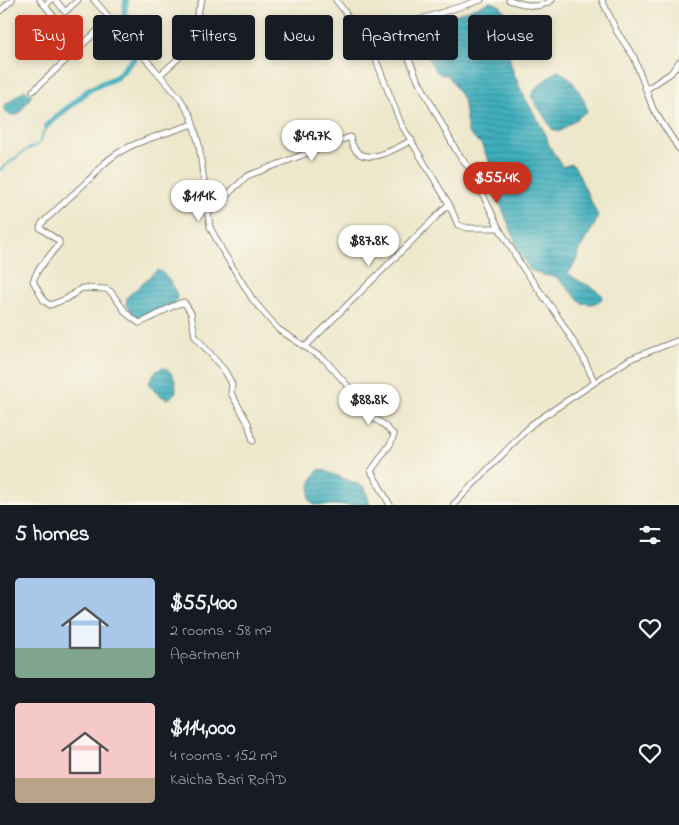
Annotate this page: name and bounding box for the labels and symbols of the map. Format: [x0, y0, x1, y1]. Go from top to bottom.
pin: $49.7K [271, 120, 353, 162]
pin: $55.4K [456, 162, 538, 204]
pin: $114K [164, 180, 234, 222]
pin: $87.8K [328, 224, 410, 267]
pin: $88.8K [328, 384, 410, 426]

